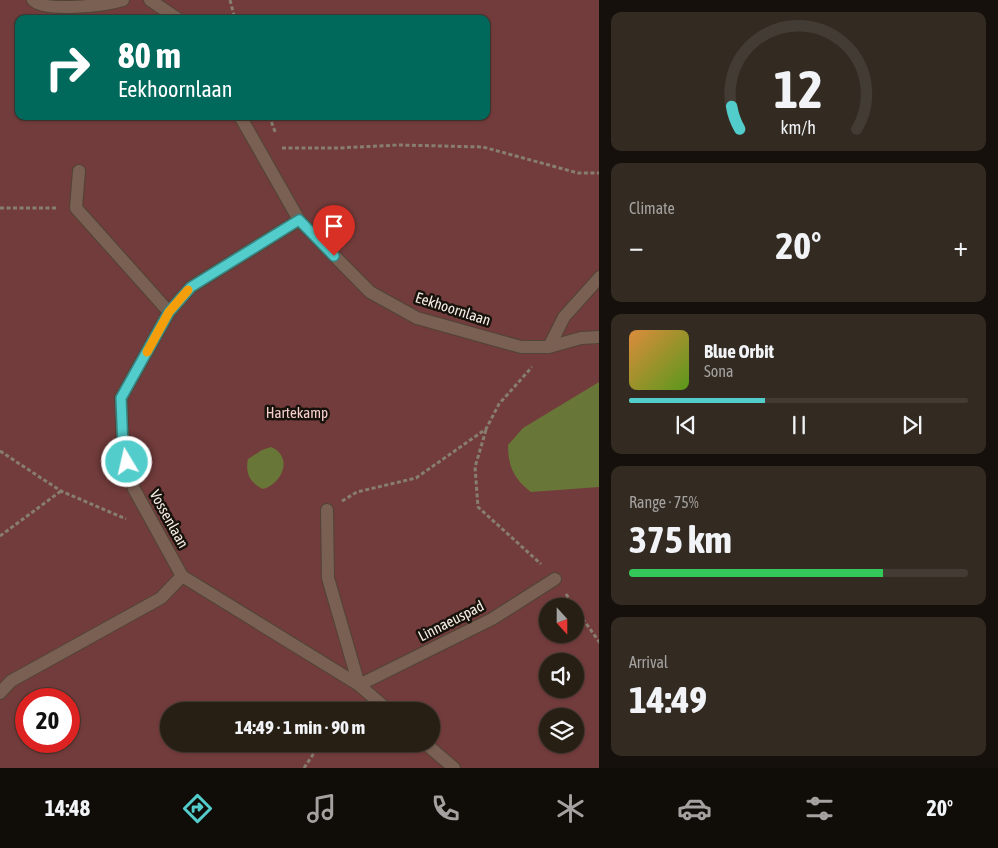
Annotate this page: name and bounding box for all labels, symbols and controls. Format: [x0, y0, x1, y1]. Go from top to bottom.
icon: right [35, 35, 100, 100]
text: 80 m [118, 35, 181, 75]
text: 12 [774, 59, 823, 119]
text: Eekhoornlaan [118, 76, 233, 102]
text: km/h [781, 117, 816, 138]
text: Climate [629, 199, 675, 217]
pin [313, 205, 355, 256]
icon: arrive [320, 212, 348, 240]
text: 20° [775, 224, 822, 267]
text: − [629, 230, 644, 262]
text: + [953, 230, 968, 262]
street label: Eekhoornlaan [413, 288, 493, 329]
text: Blue Orbit [704, 340, 774, 362]
text: Sona [704, 362, 733, 380]
park label: Hartekamp [266, 404, 328, 421]
icon: previous [672, 411, 700, 439]
icon: pause [785, 411, 813, 439]
icon: next [898, 411, 926, 439]
position arrow [100, 435, 152, 487]
street label: Vossenlaan [147, 487, 192, 551]
text: Range · 75% [629, 493, 699, 511]
text: 375 km [629, 518, 732, 561]
street label: Linnaeuspad [415, 597, 486, 644]
north arrow [539, 598, 584, 642]
map controls [539, 598, 584, 753]
button: sound [539, 653, 584, 698]
text: Arrival [629, 653, 668, 671]
text: 14:49 [629, 678, 707, 721]
speed limit sign: 20 [15, 688, 80, 753]
button: layers [539, 708, 584, 753]
text: 14:49 · 1 min · 90 m [235, 716, 365, 738]
icon: directions [180, 791, 215, 826]
icon: music [304, 791, 339, 826]
icon: phone [428, 791, 463, 826]
icon: climate [553, 791, 588, 826]
icon: car [677, 791, 712, 826]
icon: filters [802, 791, 837, 826]
text: 14:48 [45, 795, 90, 821]
text: 20° [926, 795, 953, 821]

